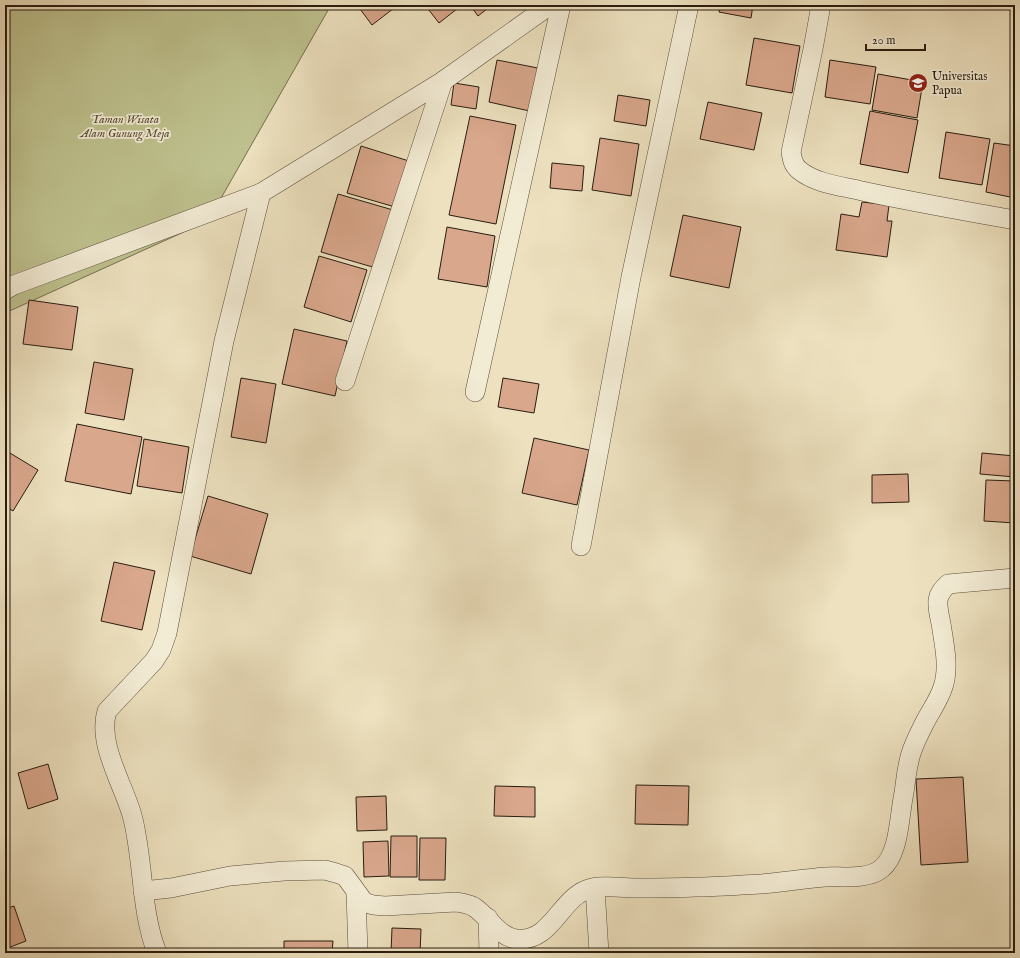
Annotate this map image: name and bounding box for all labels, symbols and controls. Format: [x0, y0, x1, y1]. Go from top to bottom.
scale bar [866, 26, 925, 52]
text: 20 m [872, 33, 895, 48]
place label: Universitas Papua [932, 69, 987, 99]
school or university icon: Universitas Papua [907, 72, 929, 94]
park label: Taman Wisata Alam Gunung Meja [78, 112, 170, 142]

